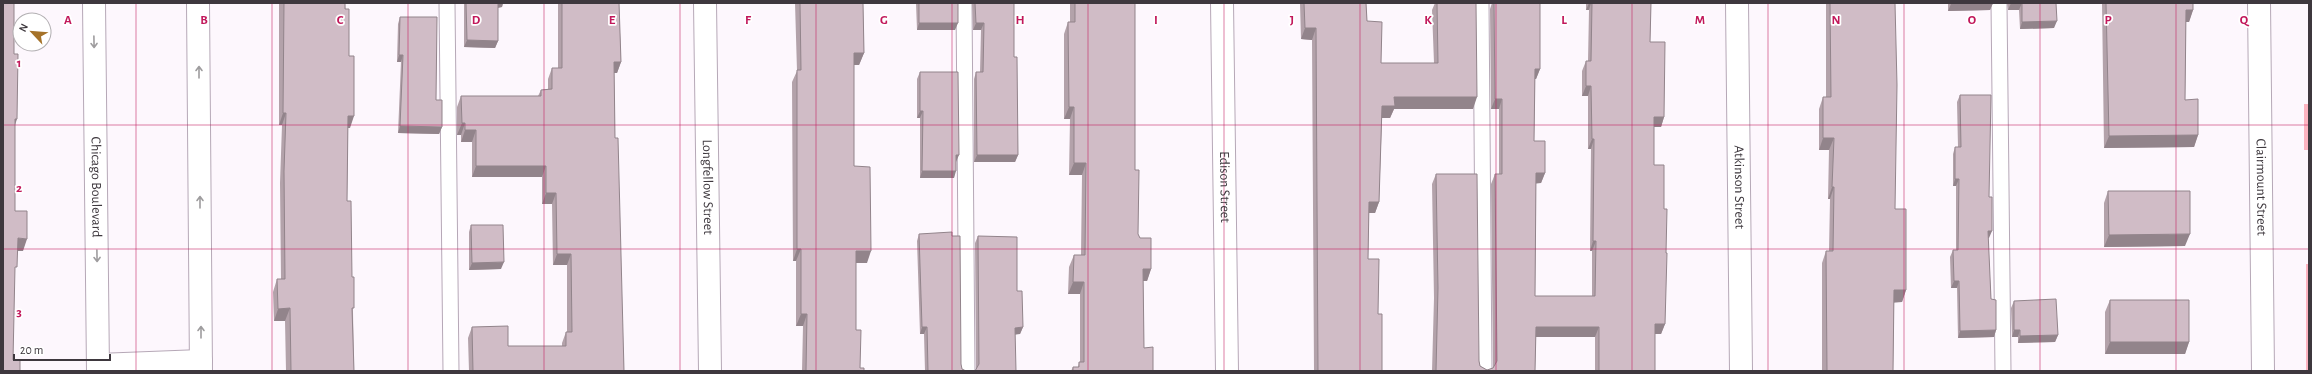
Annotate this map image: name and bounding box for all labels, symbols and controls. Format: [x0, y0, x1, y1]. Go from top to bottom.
north arrow [12, 12, 52, 52]
text: A [64, 14, 72, 27]
text: B [200, 14, 208, 27]
text: C [337, 14, 344, 27]
text: D [472, 14, 481, 27]
text: E [609, 14, 616, 27]
text: F [745, 14, 752, 27]
text: G [880, 14, 888, 27]
text: H [1015, 14, 1025, 27]
text: I [1154, 14, 1158, 27]
text: J [1290, 14, 1294, 27]
text: K [1424, 14, 1432, 27]
text: L [1561, 14, 1567, 27]
text: M [1695, 14, 1705, 27]
text: N [1831, 14, 1841, 27]
text: O [1968, 14, 1977, 27]
text: P [2104, 14, 2112, 27]
text: Q [2240, 14, 2250, 27]
text: N [17, 22, 30, 34]
one-way arrow [90, 35, 98, 48]
text: 1 [17, 57, 21, 70]
one-way arrow [195, 66, 203, 79]
street label: Chicago Boulevard [88, 136, 104, 237]
street label: Clairmount Street [2253, 138, 2269, 236]
street label: Longfellow Street [700, 139, 715, 235]
street label: Atkinson Street [1732, 145, 1746, 229]
street label: Edison Street [1217, 151, 1232, 223]
text: 2 [16, 182, 22, 195]
one-way arrow [196, 196, 204, 209]
one-way arrow [93, 249, 101, 262]
text: 3 [16, 306, 22, 319]
one-way arrow [197, 326, 205, 339]
scale bar [14, 336, 110, 362]
text: 20 m [20, 344, 43, 356]

